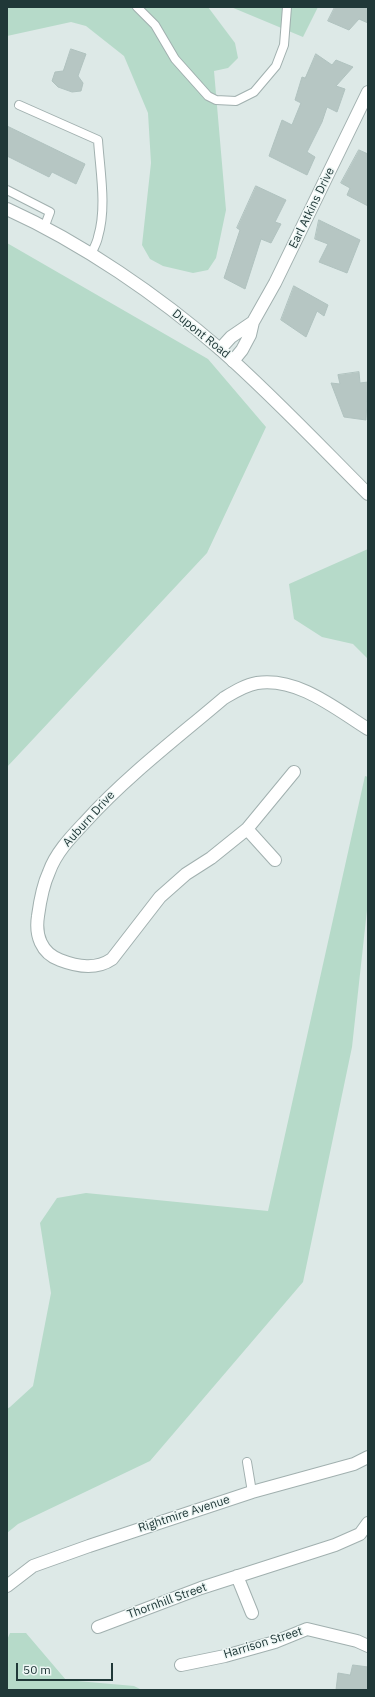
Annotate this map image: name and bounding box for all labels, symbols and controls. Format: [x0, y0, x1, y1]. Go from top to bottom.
street label: Earl Atkins Drive [286, 165, 338, 251]
street label: Dupont Road [169, 306, 233, 362]
street label: Auburn Drive [60, 788, 118, 850]
street label: Rightmire Avenue [136, 1492, 232, 1536]
street label: Thornhill Street [125, 1580, 209, 1622]
street label: Harrison Street [222, 1624, 304, 1662]
scale bar [18, 1655, 115, 1681]
text: 50 m [23, 1662, 51, 1677]

